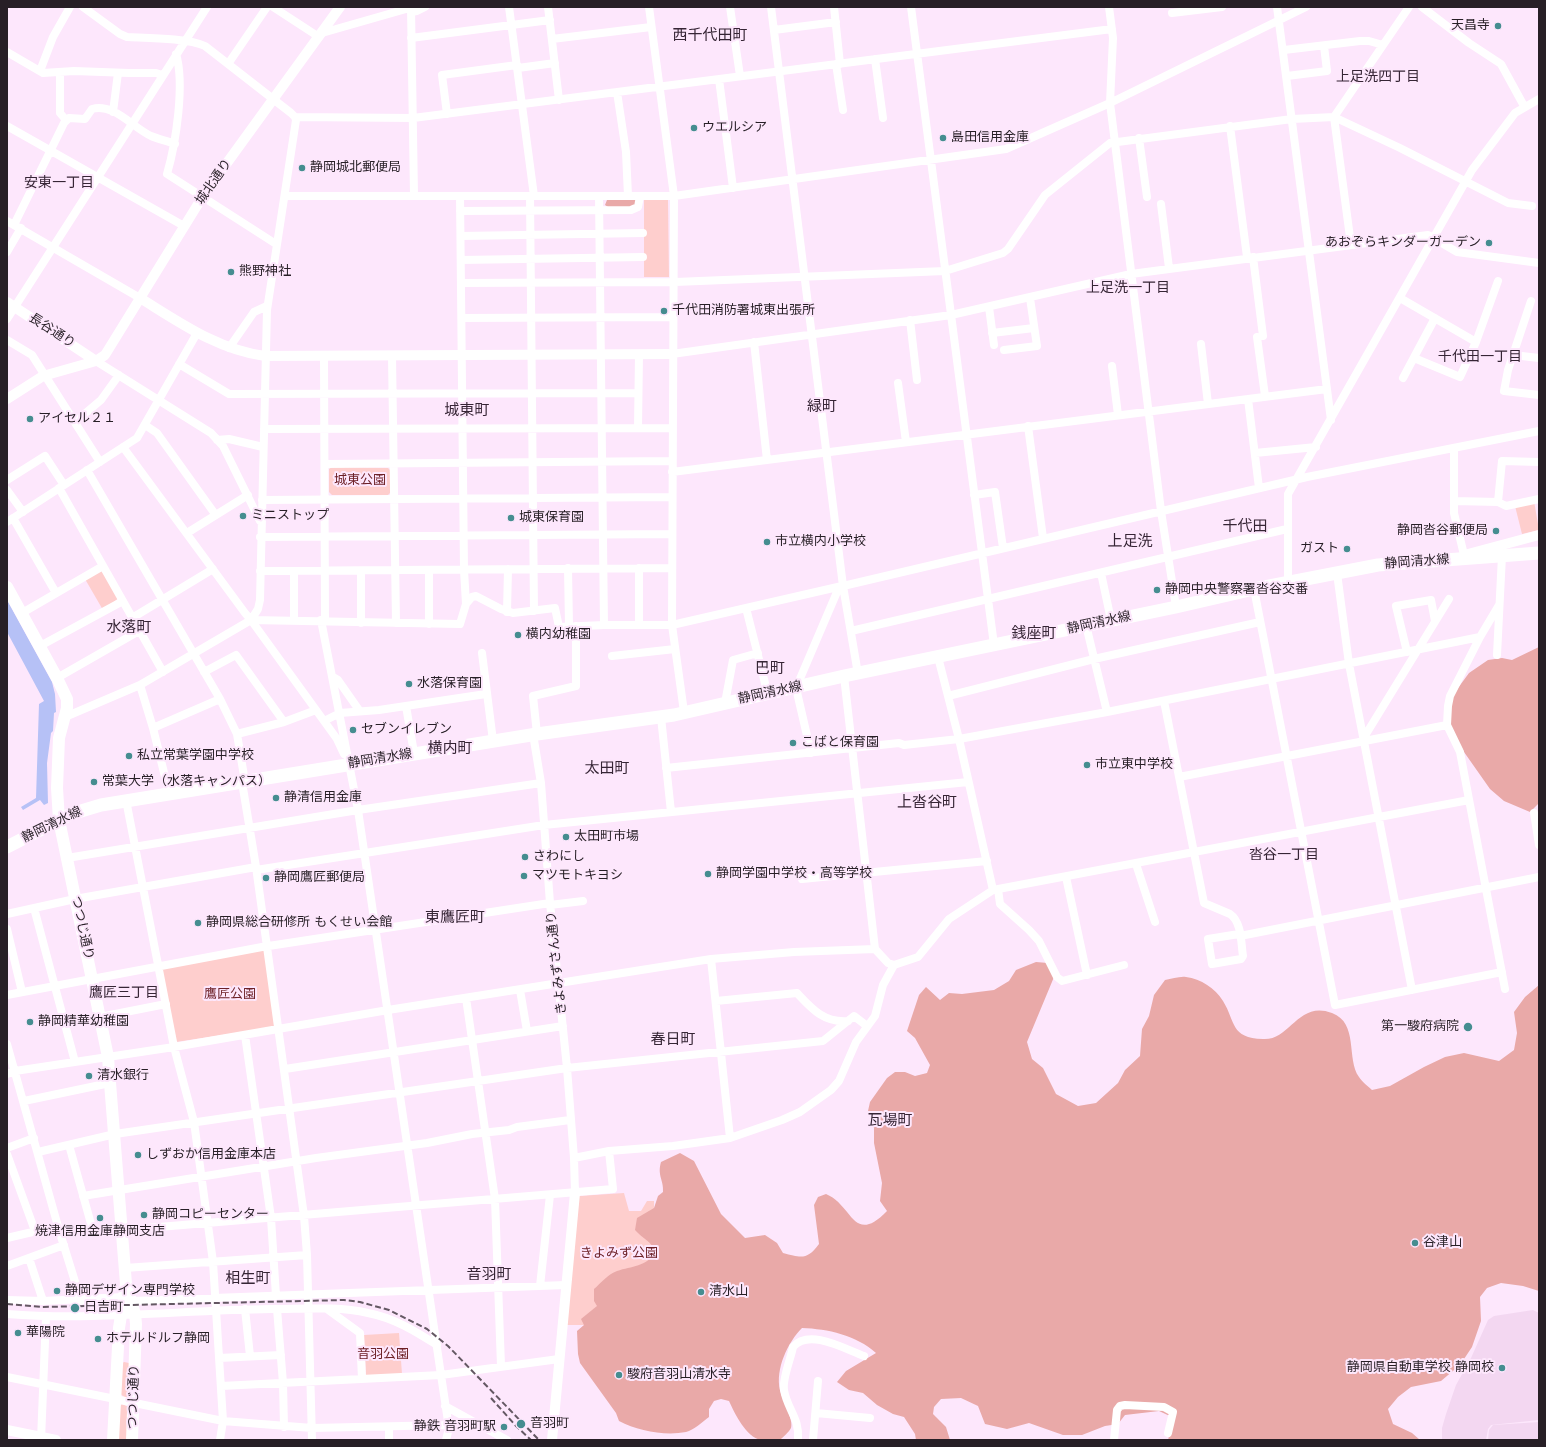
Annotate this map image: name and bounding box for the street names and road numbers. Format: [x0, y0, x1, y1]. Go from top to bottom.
street label: 城北通り [193, 156, 235, 208]
street label: 長谷通り [26, 310, 78, 352]
street label: 静岡清水線 [1384, 552, 1450, 572]
street label: 静岡清水線 [1066, 609, 1132, 637]
street label: 静岡清水線 [737, 679, 803, 707]
street label: 静岡清水線 [347, 746, 413, 772]
street label: 静岡清水線 [19, 804, 85, 846]
street label: つつじ通り [68, 895, 96, 961]
street label: きよみずさん通り [544, 910, 570, 1016]
street label: つつじ通り [125, 1364, 143, 1430]

